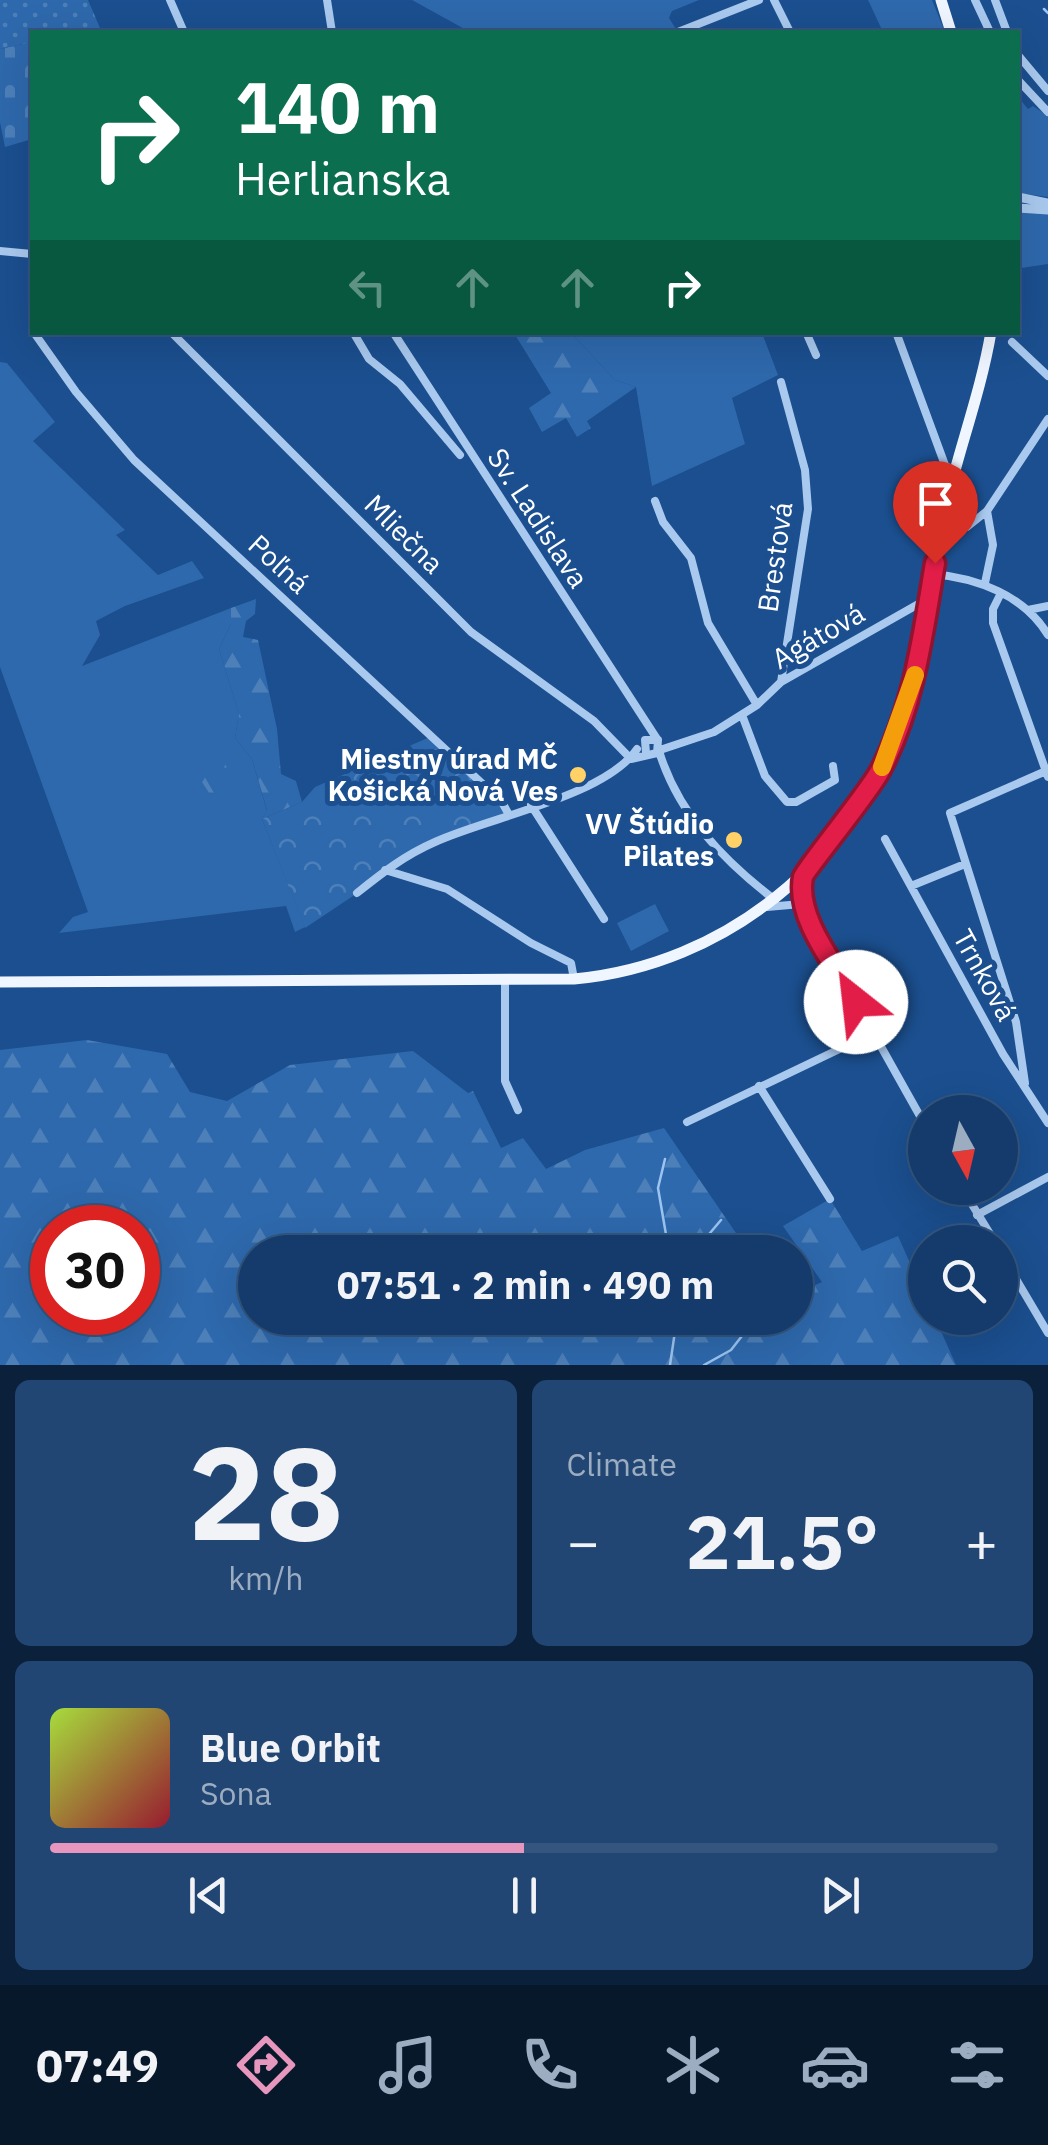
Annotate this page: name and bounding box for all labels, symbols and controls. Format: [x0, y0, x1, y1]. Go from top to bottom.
text: 140 m [235, 61, 440, 152]
icon: right [70, 70, 200, 200]
text: Herlianska [235, 149, 451, 207]
icon: left [340, 260, 395, 315]
icon: ahead [445, 260, 500, 315]
icon: ahead [550, 260, 605, 315]
icon: right [655, 260, 710, 315]
street label: Sv. Ladislava [479, 441, 597, 595]
pin [893, 461, 978, 564]
icon: arrive [908, 476, 963, 531]
street label: Mliečna [357, 486, 452, 581]
street label: Brestová [748, 499, 801, 614]
street label: Poľná [241, 526, 318, 601]
street label: Agátová [765, 594, 871, 677]
place label: Miestny úrad MČ Košická Nová Ves [328, 740, 558, 809]
marker: Miestny úrad MČ Košická Nová Ves [567, 764, 589, 786]
place label: VV Štúdio Pilates [585, 805, 714, 874]
marker: VV Štúdio Pilates [723, 829, 745, 851]
street label: Trnková [945, 922, 1026, 1027]
position arrow [804, 950, 908, 1054]
north arrow [908, 1095, 1018, 1205]
map controls [908, 1095, 1018, 1335]
speed limit sign: 30 [30, 1205, 160, 1335]
button: search [908, 1225, 1018, 1335]
text: 07:51 · 2 min · 490 m [337, 1260, 714, 1309]
text: 28 [188, 1407, 344, 1576]
text: Climate [567, 1443, 677, 1485]
text: 21.5° [685, 1492, 879, 1590]
text: − [567, 1506, 600, 1577]
text: + [965, 1506, 998, 1577]
text: km/h [228, 1557, 303, 1599]
text: Blue Orbit [200, 1723, 381, 1772]
text: Sona [200, 1772, 272, 1814]
icon: previous [181, 1868, 236, 1923]
icon: pause [497, 1868, 552, 1923]
icon: next [813, 1868, 868, 1923]
icon: directions [231, 2030, 301, 2100]
icon: music [373, 2030, 443, 2100]
icon: phone [515, 2030, 585, 2100]
icon: climate [658, 2030, 728, 2100]
icon: car [800, 2030, 870, 2100]
icon: filters [942, 2030, 1012, 2100]
text: 07:49 [36, 2036, 159, 2094]

